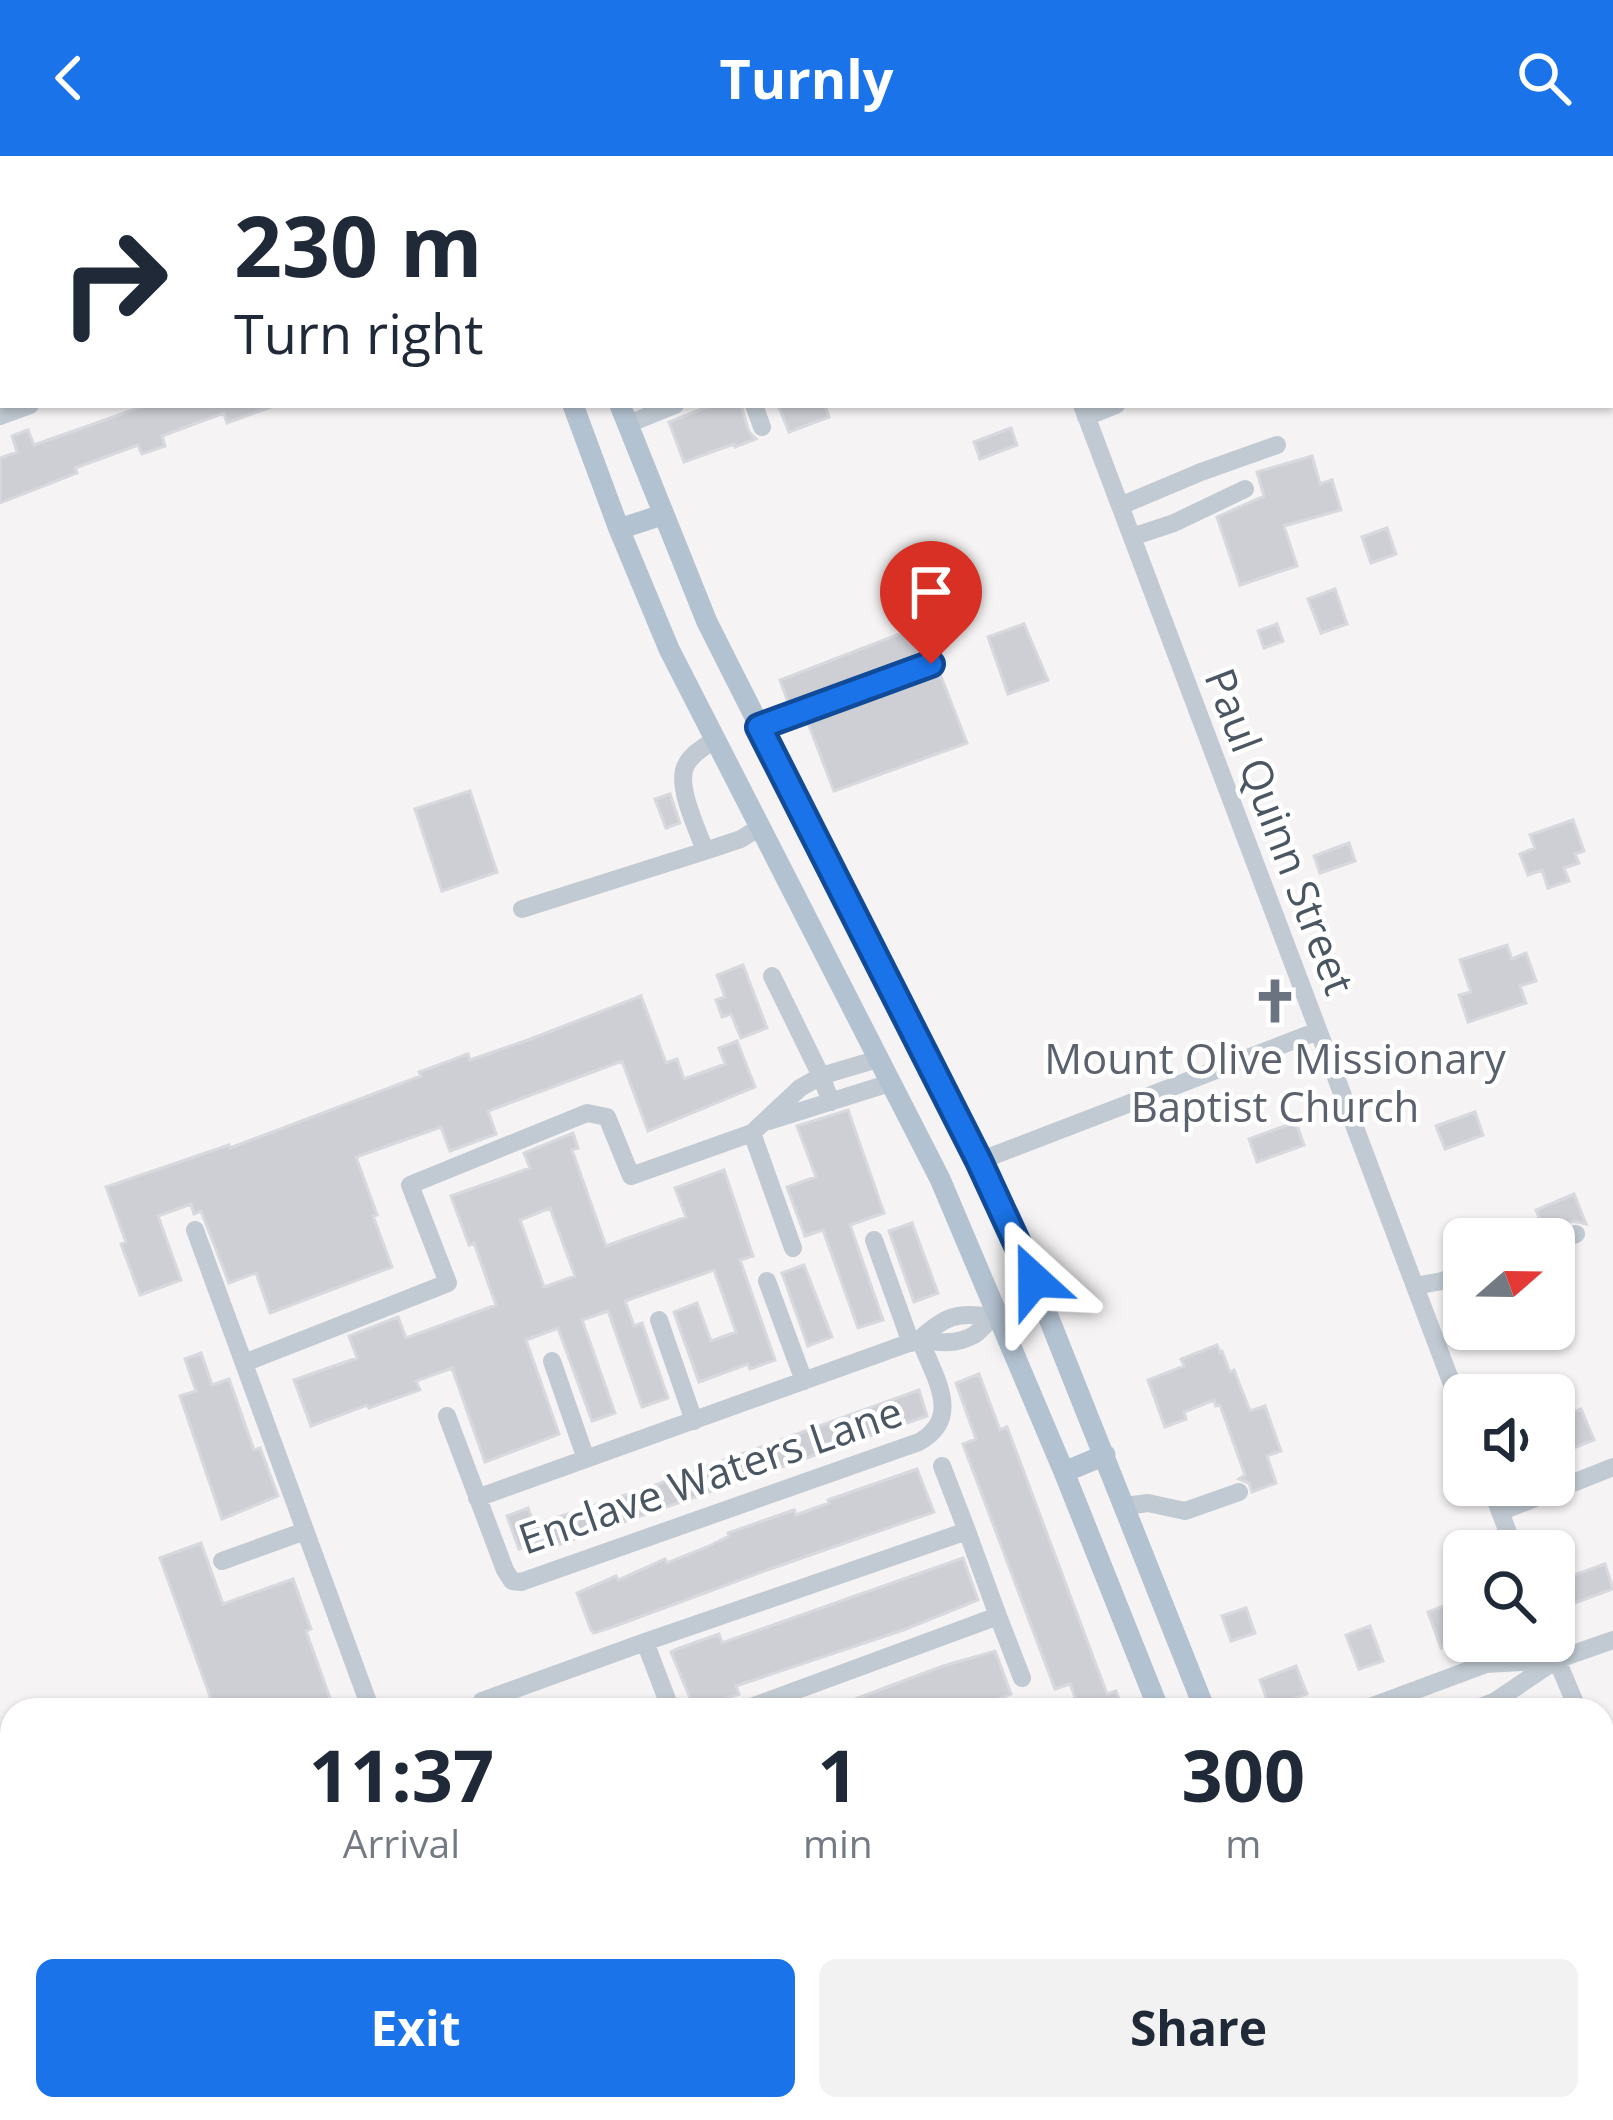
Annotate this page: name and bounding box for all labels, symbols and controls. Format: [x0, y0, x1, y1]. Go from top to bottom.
text: Turnly [720, 41, 893, 115]
icon: back [36, 45, 102, 111]
icon: search [1511, 45, 1577, 111]
text: 230 m [234, 187, 482, 302]
icon: right [36, 204, 192, 360]
text: Turn right [234, 296, 483, 370]
pin [880, 541, 982, 664]
icon: arrive [898, 559, 964, 625]
street label: Paul Quinn Street [1193, 660, 1369, 1002]
church icon: Mount Olive Missionary Baptist Church [1250, 976, 1300, 1026]
place label: Mount Olive Missionary Baptist Church [1044, 1029, 1507, 1134]
position arrow [971, 1217, 1097, 1343]
north arrow [1443, 1218, 1575, 1350]
map controls [1443, 1218, 1575, 1662]
button: sound [1443, 1374, 1575, 1506]
street label: Enclave Waters Lane [511, 1382, 909, 1566]
button: search [1443, 1530, 1575, 1662]
text: 11:37 [309, 1725, 494, 1823]
text: 1 [817, 1725, 858, 1823]
text: 300 [1182, 1725, 1305, 1823]
text: Arrival [343, 1816, 460, 1869]
text: min [803, 1816, 873, 1869]
text: m [1225, 1816, 1261, 1869]
button: Exit [36, 1959, 795, 2097]
button: Share [819, 1959, 1578, 2097]

